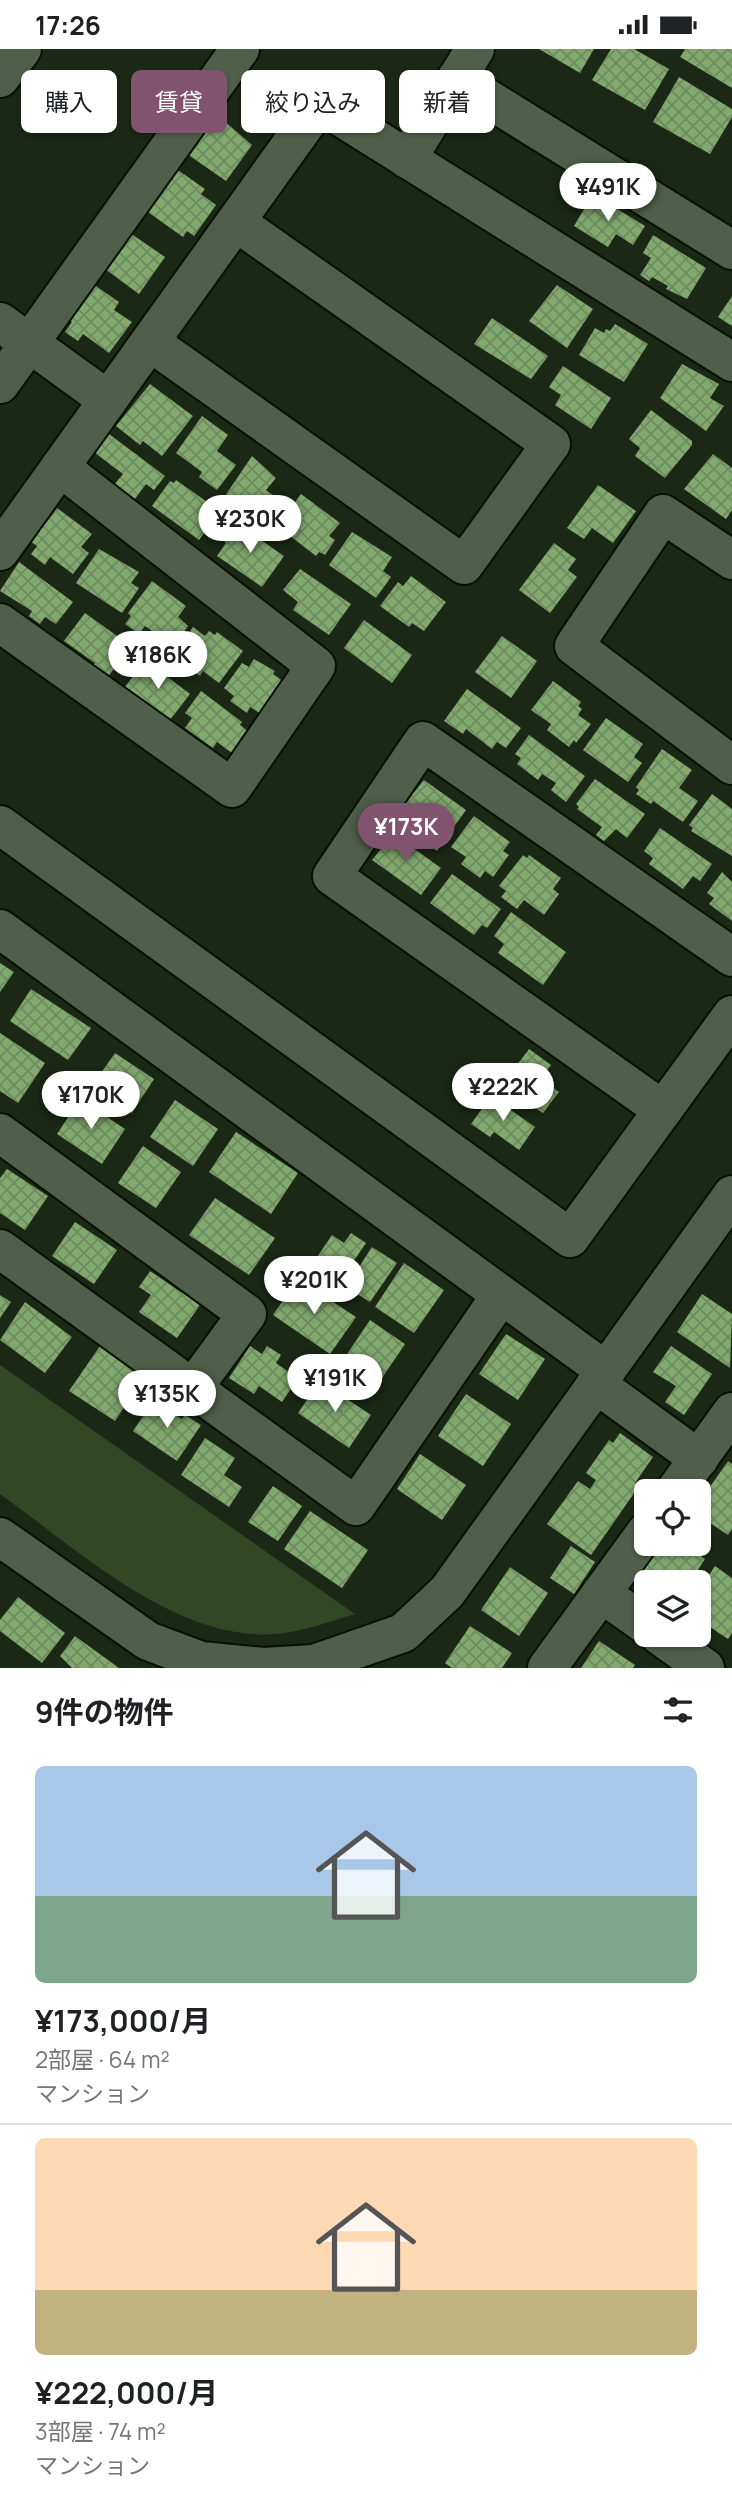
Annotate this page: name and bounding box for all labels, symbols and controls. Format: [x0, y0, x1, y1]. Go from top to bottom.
text: 17:26 [35, 7, 101, 43]
chip: 購入 [21, 70, 117, 133]
chip: 賃貸 [131, 70, 227, 133]
chip: 絞り込み [241, 70, 385, 133]
chip: 新着 [399, 70, 495, 133]
pin: ¥491K [559, 163, 657, 223]
text: ¥491K [575, 170, 641, 202]
pin: ¥230K [201, 496, 299, 555]
text: ¥230K [214, 502, 286, 534]
pin: ¥186K [109, 631, 207, 691]
text: ¥186K [124, 638, 192, 670]
pin: ¥173K [357, 803, 455, 863]
text: ¥173K [374, 810, 438, 842]
pin: ¥222K [454, 1063, 552, 1123]
text: ¥222K [468, 1070, 538, 1102]
pin: ¥170K [42, 1072, 140, 1131]
text: ¥170K [58, 1078, 124, 1110]
pin: ¥201K [265, 1257, 363, 1316]
text: ¥201K [280, 1263, 348, 1295]
pin: ¥191K [286, 1355, 384, 1414]
text: ¥191K [303, 1361, 367, 1393]
pin: ¥135K [118, 1371, 216, 1430]
text: ¥135K [134, 1377, 200, 1409]
map controls [634, 1479, 711, 1647]
button: locate [634, 1479, 711, 1556]
button: layers [634, 1570, 711, 1647]
text: 9件の物件 [35, 1691, 174, 1732]
icon: filters [659, 1691, 697, 1729]
icon: home [303, 1812, 429, 1938]
text: ¥173,000/月 [35, 2000, 211, 2041]
text: 2部屋 · 64 m² [35, 2043, 170, 2075]
text: マンション [35, 2077, 150, 2109]
icon: home [303, 2184, 429, 2310]
text: ¥222,000/月 [35, 2372, 218, 2413]
text: 3部屋 · 74 m² [35, 2415, 166, 2447]
text: マンション [35, 2449, 150, 2481]

